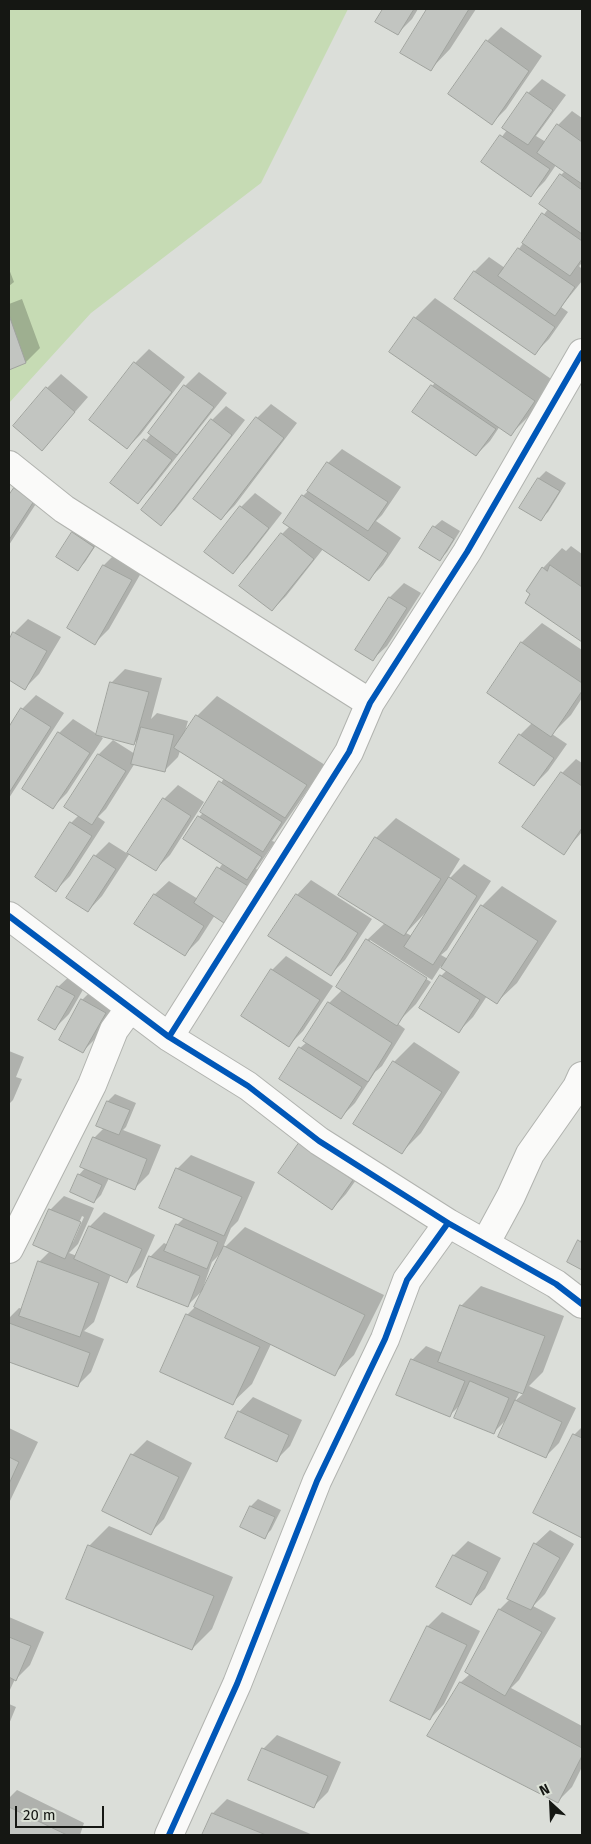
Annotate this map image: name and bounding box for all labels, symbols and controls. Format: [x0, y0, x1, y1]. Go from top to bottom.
north arrow [526, 1779, 576, 1829]
text: N [537, 1780, 552, 1800]
scale bar [18, 1796, 106, 1828]
text: 20 m [23, 1806, 56, 1824]

